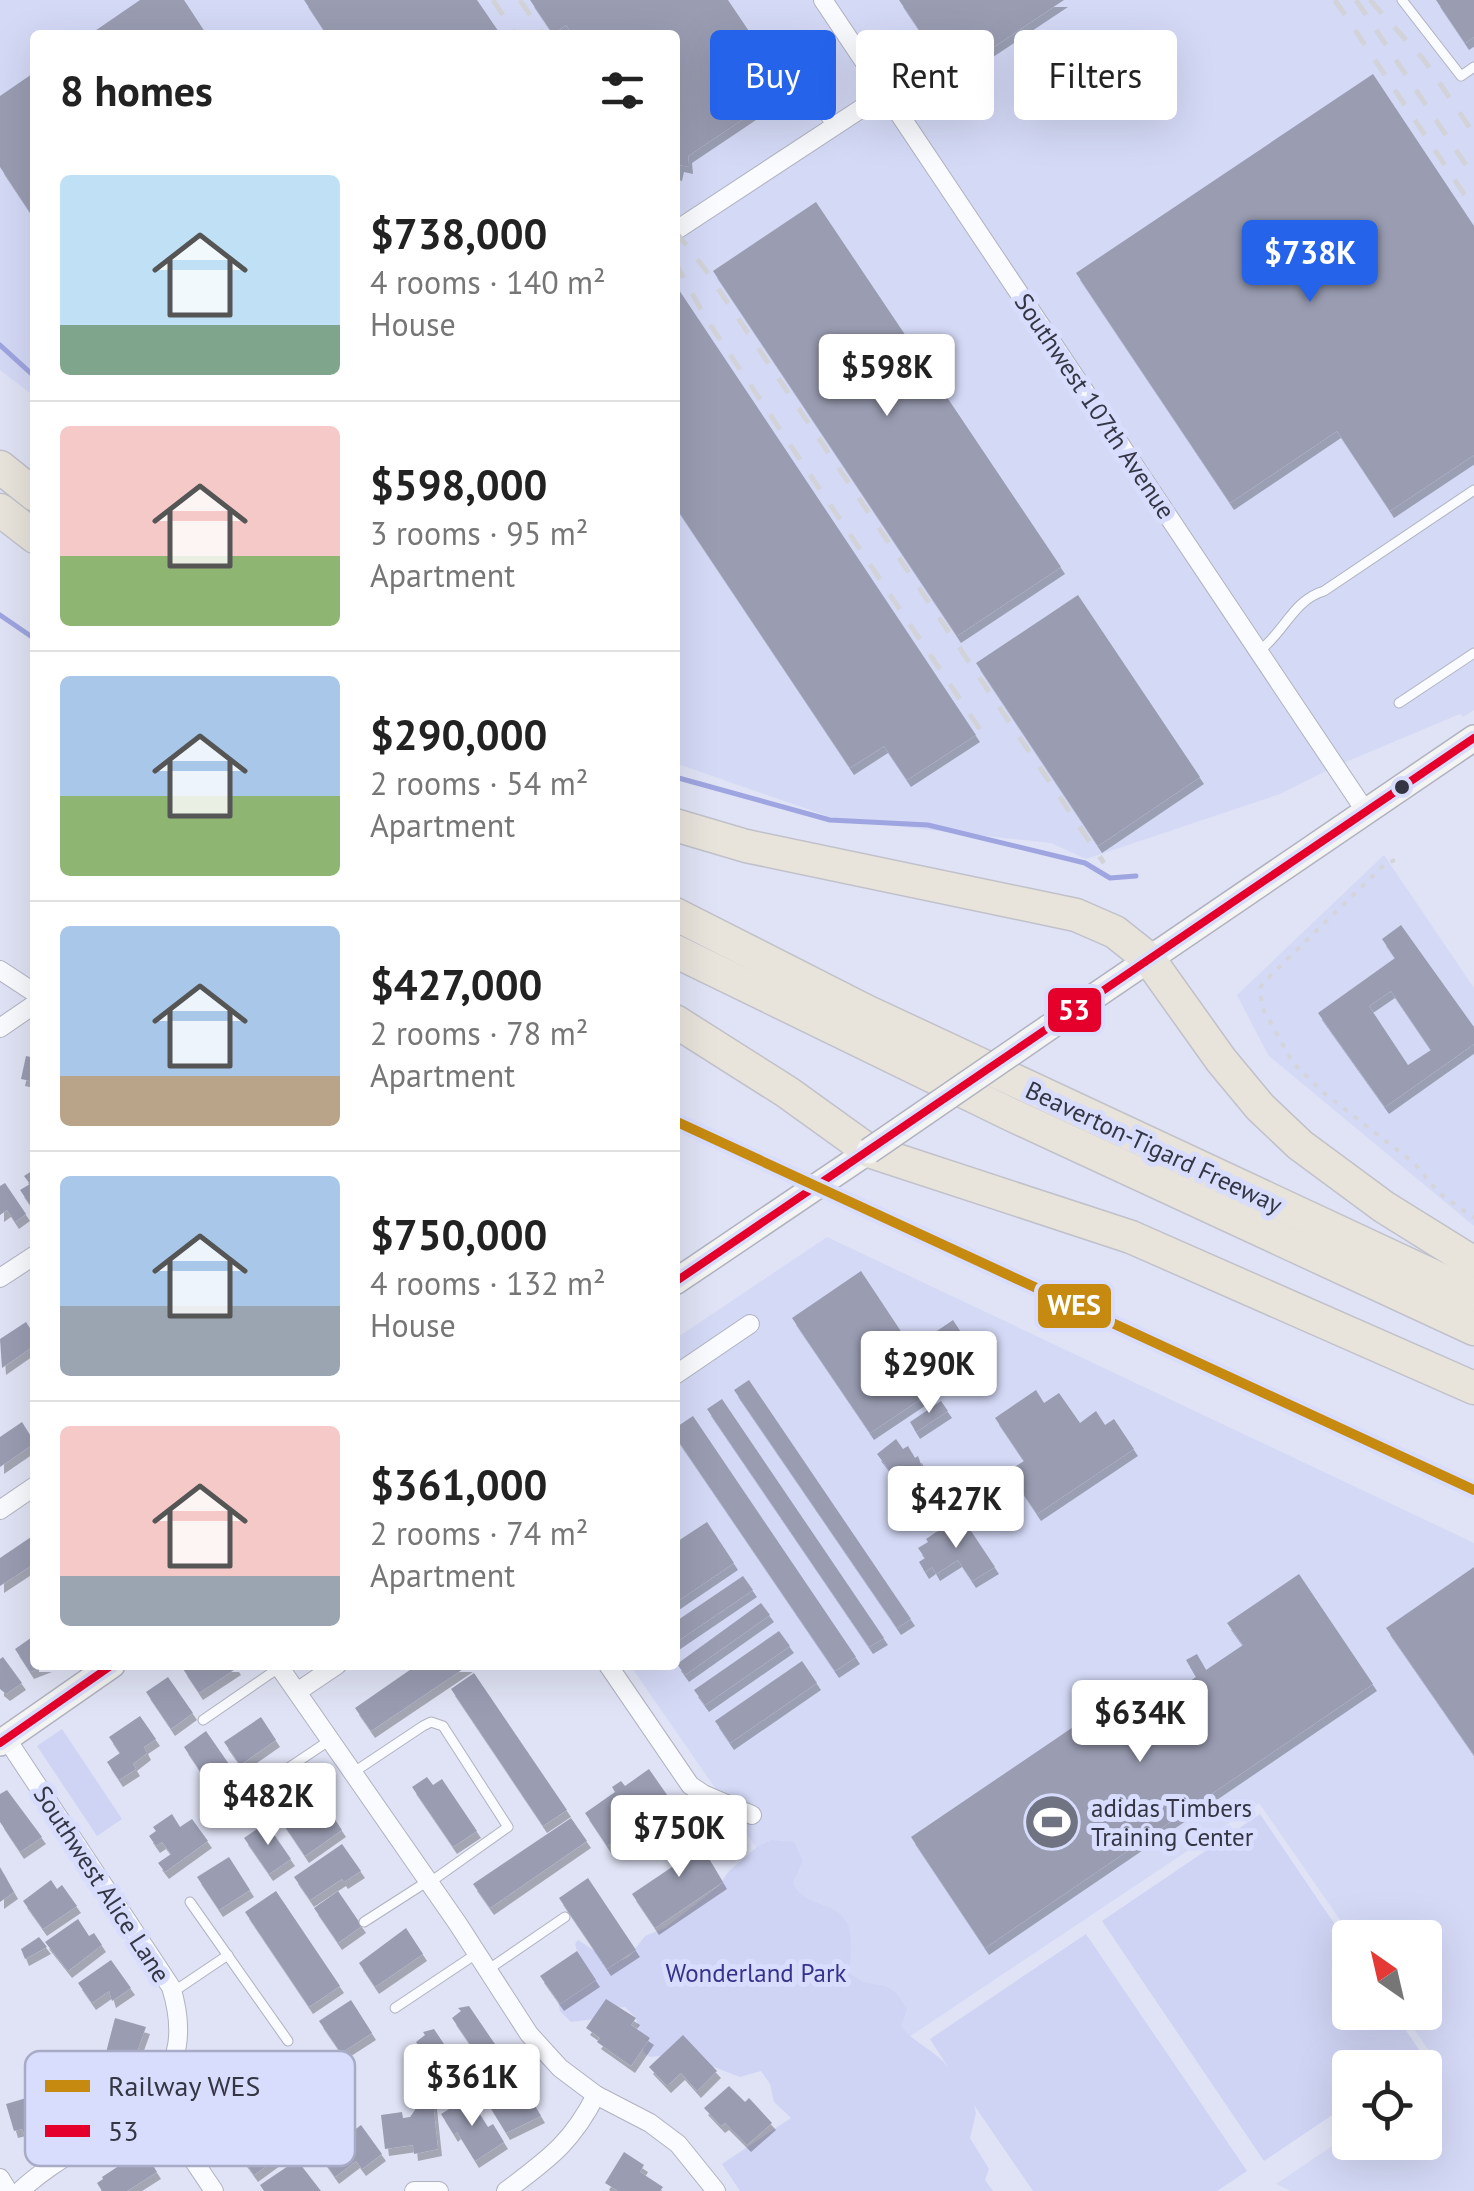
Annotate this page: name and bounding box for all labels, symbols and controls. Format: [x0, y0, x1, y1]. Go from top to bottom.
chip: Buy [710, 30, 836, 120]
chip: Rent [856, 30, 994, 120]
chip: Filters [1014, 30, 1177, 120]
text: 8 homes [60, 63, 213, 118]
icon: filters [595, 63, 650, 118]
text: $738,000 [370, 206, 547, 261]
icon: home [140, 215, 260, 335]
pin: $738K [1240, 220, 1380, 305]
text: $738K [1264, 231, 1356, 273]
text: 4 rooms · 140 m² [370, 261, 606, 303]
street label: Southwest 107th Avenue [1008, 287, 1182, 525]
text: House [370, 303, 456, 345]
pin: $598K [817, 334, 957, 419]
text: $598K [841, 345, 933, 387]
text: $598,000 [370, 457, 547, 512]
icon: home [140, 466, 260, 586]
text: 3 rooms · 95 m² [370, 512, 588, 554]
text: Apartment [370, 554, 515, 596]
text: $290,000 [370, 707, 547, 762]
icon: home [140, 716, 260, 836]
text: 2 rooms · 54 m² [370, 762, 588, 804]
unlabelled marker [1392, 777, 1412, 797]
text: Apartment [370, 804, 515, 846]
text: $427,000 [370, 957, 542, 1012]
icon: home [140, 966, 260, 1086]
line badge: 53 [1046, 986, 1103, 1034]
text: 53 [1058, 991, 1090, 1028]
text: 2 rooms · 78 m² [370, 1012, 588, 1054]
text: Apartment [370, 1054, 515, 1096]
street label: Beaverton-Tigard Freeway [1021, 1073, 1288, 1221]
text: $750,000 [370, 1207, 547, 1262]
icon: home [140, 1216, 260, 1336]
text: 4 rooms · 132 m² [370, 1262, 606, 1304]
line badge: WES [1036, 1282, 1113, 1330]
text: WES [1047, 1286, 1101, 1323]
text: House [370, 1304, 456, 1346]
pin: $290K [859, 1331, 999, 1416]
text: $290K [883, 1342, 975, 1384]
text: $361,000 [370, 1457, 547, 1512]
icon: home [140, 1466, 260, 1586]
pin: $427K [886, 1466, 1026, 1551]
text: $427K [910, 1477, 1002, 1519]
text: 2 rooms · 74 m² [370, 1512, 588, 1554]
text: Apartment [370, 1554, 515, 1596]
pin: $634K [1070, 1680, 1210, 1765]
text: $634K [1094, 1691, 1186, 1733]
pin: $482K [198, 1763, 338, 1848]
text: $482K [222, 1774, 314, 1816]
street label: Southwest Alice Lane [27, 1780, 177, 1988]
sports icon: adidas Timbers Training Center [1022, 1792, 1082, 1852]
place label: adidas Timbers Training Center [1091, 1792, 1254, 1853]
pin: $750K [609, 1795, 749, 1880]
text: $750K [633, 1806, 725, 1848]
north arrow [1332, 1920, 1442, 2030]
map controls [1332, 1920, 1442, 2160]
park label: Wonderland Park [666, 1957, 846, 1989]
pin: $361K [402, 2044, 542, 2129]
button: locate [1332, 2050, 1442, 2160]
legend [25, 2051, 355, 2166]
text: $361K [426, 2055, 518, 2097]
text: Railway WES [108, 2067, 260, 2104]
text: 53 [108, 2112, 139, 2149]

